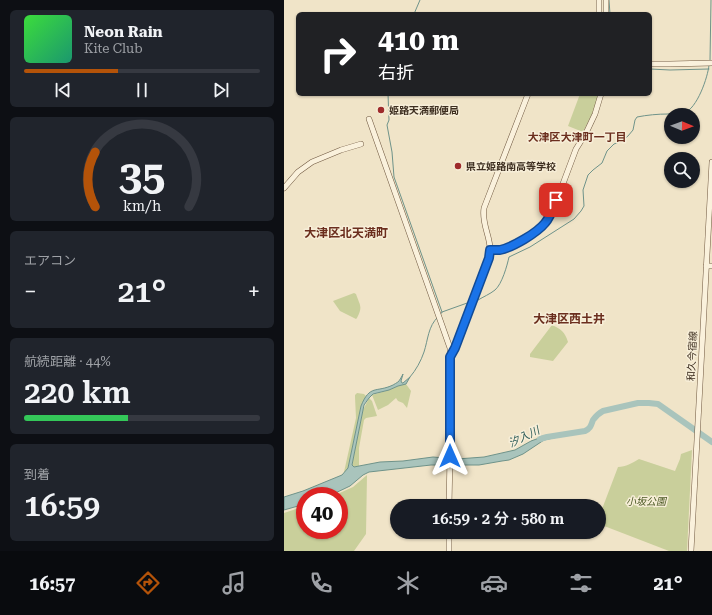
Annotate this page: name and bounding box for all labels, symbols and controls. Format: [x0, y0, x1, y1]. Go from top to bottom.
text: Neon Rain [84, 23, 163, 41]
text: 410 m [378, 24, 459, 57]
icon: right [312, 28, 364, 80]
text: Kite Club [84, 41, 143, 56]
text: 右折 [378, 62, 414, 83]
icon: previous [52, 79, 74, 101]
icon: pause [131, 79, 153, 101]
icon: next [210, 79, 232, 101]
marker: 姫路天満郵便局 [376, 105, 386, 115]
place label: 姫路天満郵便局 [389, 105, 459, 116]
north arrow [664, 108, 700, 144]
map controls [664, 108, 700, 188]
district label: 大津区大津町一丁目 [528, 131, 627, 144]
text: 35 [119, 151, 165, 200]
button: search [664, 152, 700, 188]
marker: 県立姫路南高等学校 [453, 161, 463, 171]
place label: 県立姫路南高等学校 [466, 161, 556, 172]
pin [539, 183, 573, 217]
icon: arrive [545, 189, 567, 211]
text: km/h [123, 197, 161, 213]
district label: 大津区北天満町 [304, 226, 388, 240]
text: エアコン [24, 253, 76, 268]
text: 21° [118, 274, 166, 309]
text: − [24, 279, 36, 304]
text: + [248, 279, 260, 304]
district label: 大津区西土井 [533, 312, 605, 326]
street label: 和久今宿線 [685, 331, 699, 381]
text: 航続距離 · 44% [24, 354, 111, 369]
text: 220 km [24, 375, 131, 410]
water label: 汐入川 [506, 423, 543, 450]
position arrow [429, 435, 471, 477]
text: 到着 [24, 467, 50, 482]
speed limit sign: 40 [296, 487, 348, 539]
text: 16:59 [24, 488, 100, 523]
park label: 小坂公園 [626, 496, 668, 507]
text: 16:59 · 2 分 · 580 m [432, 510, 564, 528]
icon: directions [134, 569, 162, 597]
icon: music [220, 569, 248, 597]
icon: phone [307, 569, 335, 597]
icon: climate [394, 569, 422, 597]
icon: car [480, 569, 508, 597]
icon: filters [567, 569, 595, 597]
text: 16:57 [29, 573, 75, 594]
text: 21° [654, 573, 683, 594]

